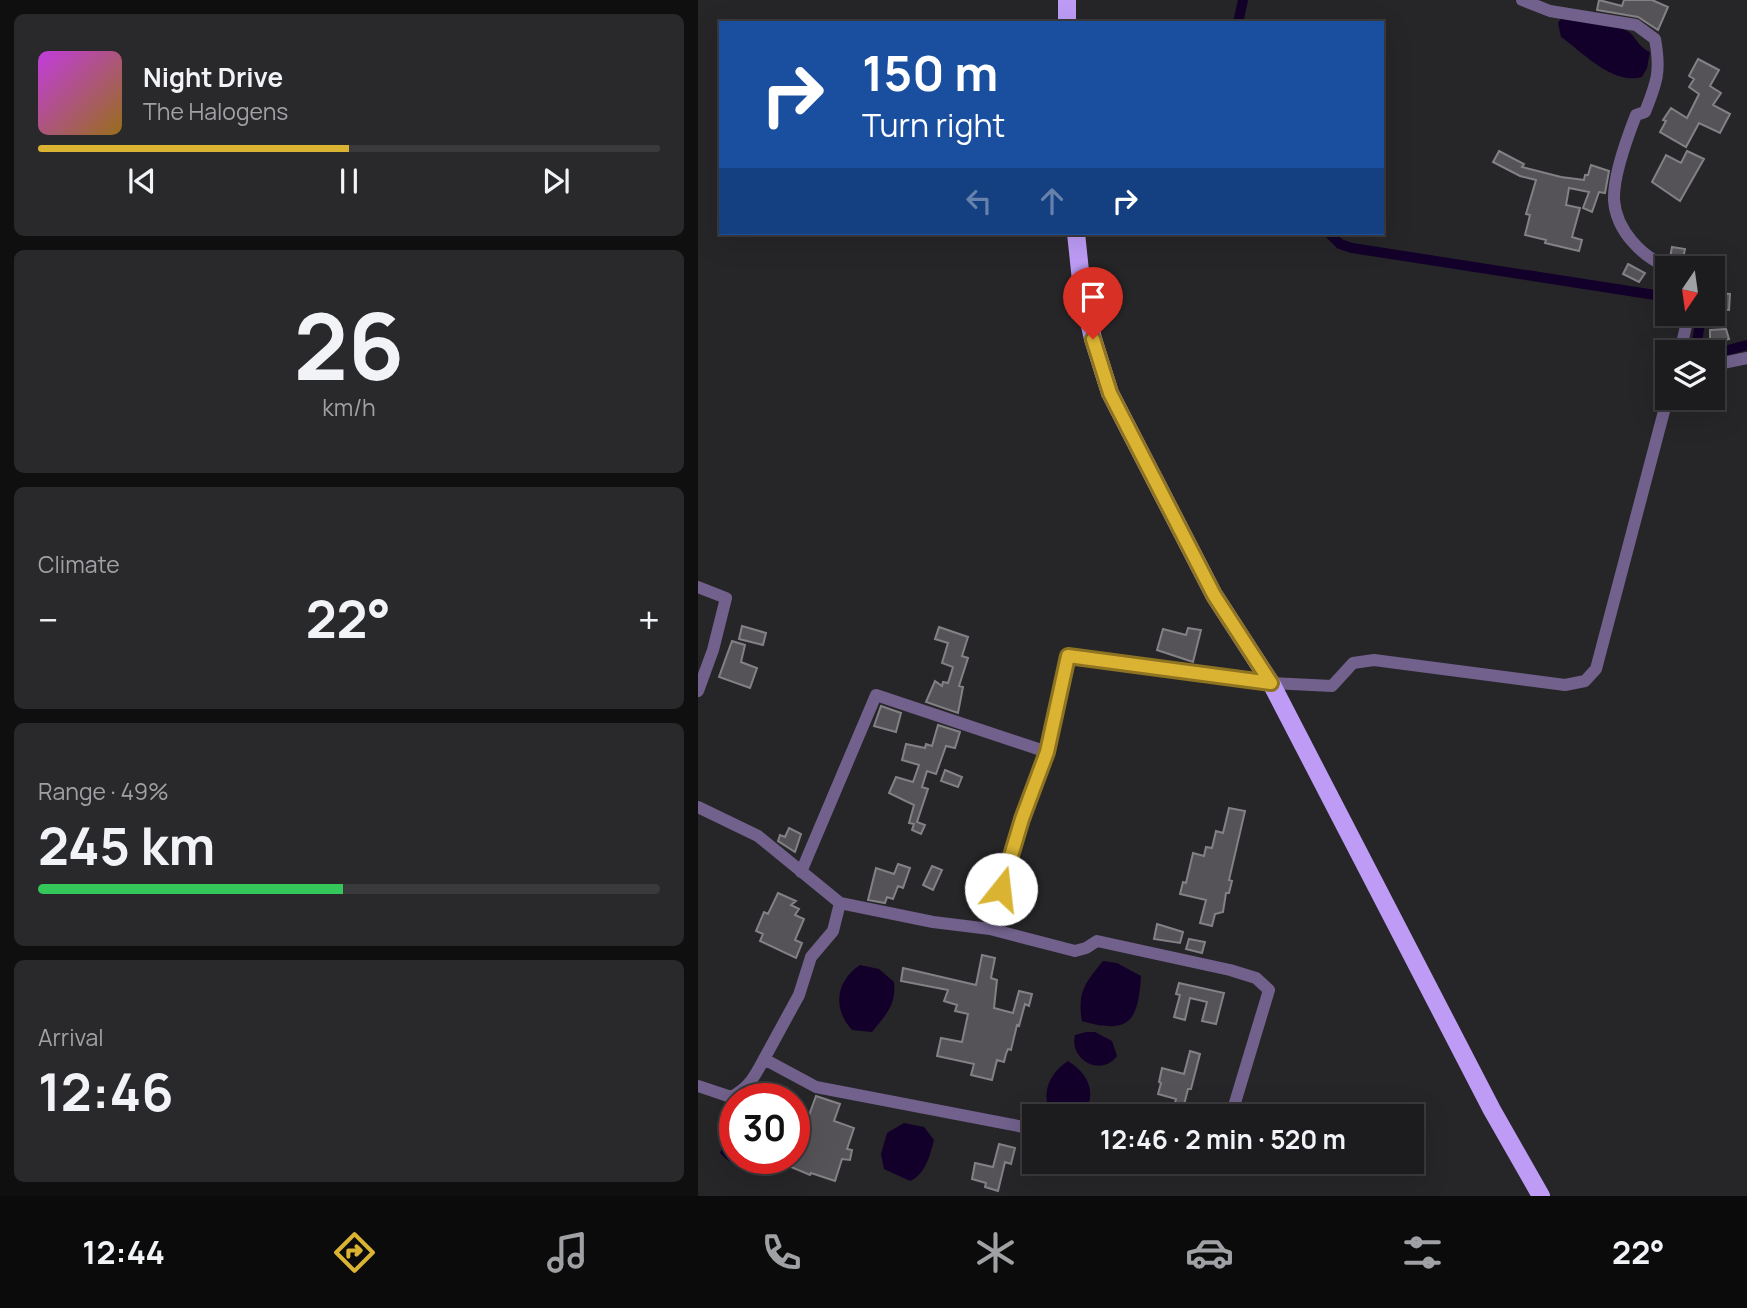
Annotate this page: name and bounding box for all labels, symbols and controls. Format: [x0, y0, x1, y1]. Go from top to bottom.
text: 150 m [862, 39, 998, 106]
icon: right [747, 49, 838, 140]
text: Night Drive [143, 59, 283, 95]
text: The Halogens [143, 95, 288, 127]
text: Turn right [862, 103, 1005, 147]
icon: previous [123, 162, 161, 200]
icon: pause [330, 162, 368, 200]
icon: next [537, 162, 575, 200]
icon: left [960, 182, 998, 220]
icon: ahead [1033, 182, 1071, 220]
icon: right [1106, 182, 1144, 220]
north arrow [1655, 256, 1725, 326]
map controls [1655, 256, 1725, 410]
pin [1063, 267, 1123, 339]
icon: arrive [1074, 278, 1112, 316]
text: 26 [294, 283, 404, 407]
button: layers [1655, 340, 1725, 410]
text: km/h [322, 391, 376, 423]
text: Climate [38, 548, 120, 580]
text: 22° [306, 583, 391, 654]
text: − [38, 593, 59, 645]
text: + [638, 593, 660, 645]
text: Range · 49% [38, 775, 169, 807]
text: 245 km [38, 810, 215, 881]
position arrow [964, 852, 1038, 926]
text: Arrival [38, 1021, 104, 1053]
text: 12:46 [38, 1056, 174, 1127]
speed limit sign: 30 [719, 1083, 810, 1174]
text: 12:46 · 2 min · 520 m [1100, 1121, 1346, 1157]
icon: directions [330, 1228, 379, 1277]
icon: music [543, 1228, 592, 1277]
icon: phone [757, 1228, 806, 1277]
icon: climate [971, 1228, 1020, 1277]
icon: car [1185, 1228, 1234, 1277]
icon: filters [1398, 1228, 1447, 1277]
text: 12:44 [82, 1230, 165, 1274]
text: 22° [1612, 1230, 1665, 1274]

